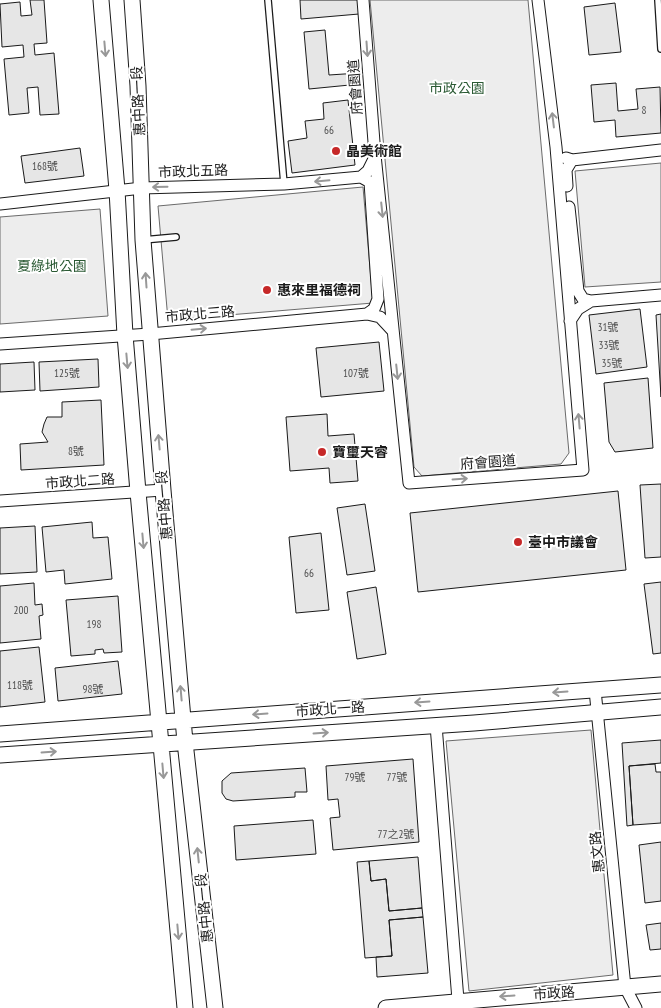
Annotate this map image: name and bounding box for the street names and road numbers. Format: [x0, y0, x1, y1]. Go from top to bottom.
street label: 府會園道 [344, 58, 366, 116]
street label: 惠中路一段 [127, 66, 149, 136]
street label: 市政北五路 [158, 161, 228, 181]
street label: 市政北三路 [164, 302, 236, 326]
street label: 府會園道 [459, 451, 517, 473]
street label: 惠中路一段 [152, 469, 176, 541]
street label: 市政北二路 [44, 470, 116, 492]
street label: 市政北一路 [294, 698, 366, 720]
street label: 惠文路 [586, 830, 608, 874]
street label: 惠中路一段 [191, 872, 217, 944]
street label: 市政路 [532, 983, 576, 1003]

